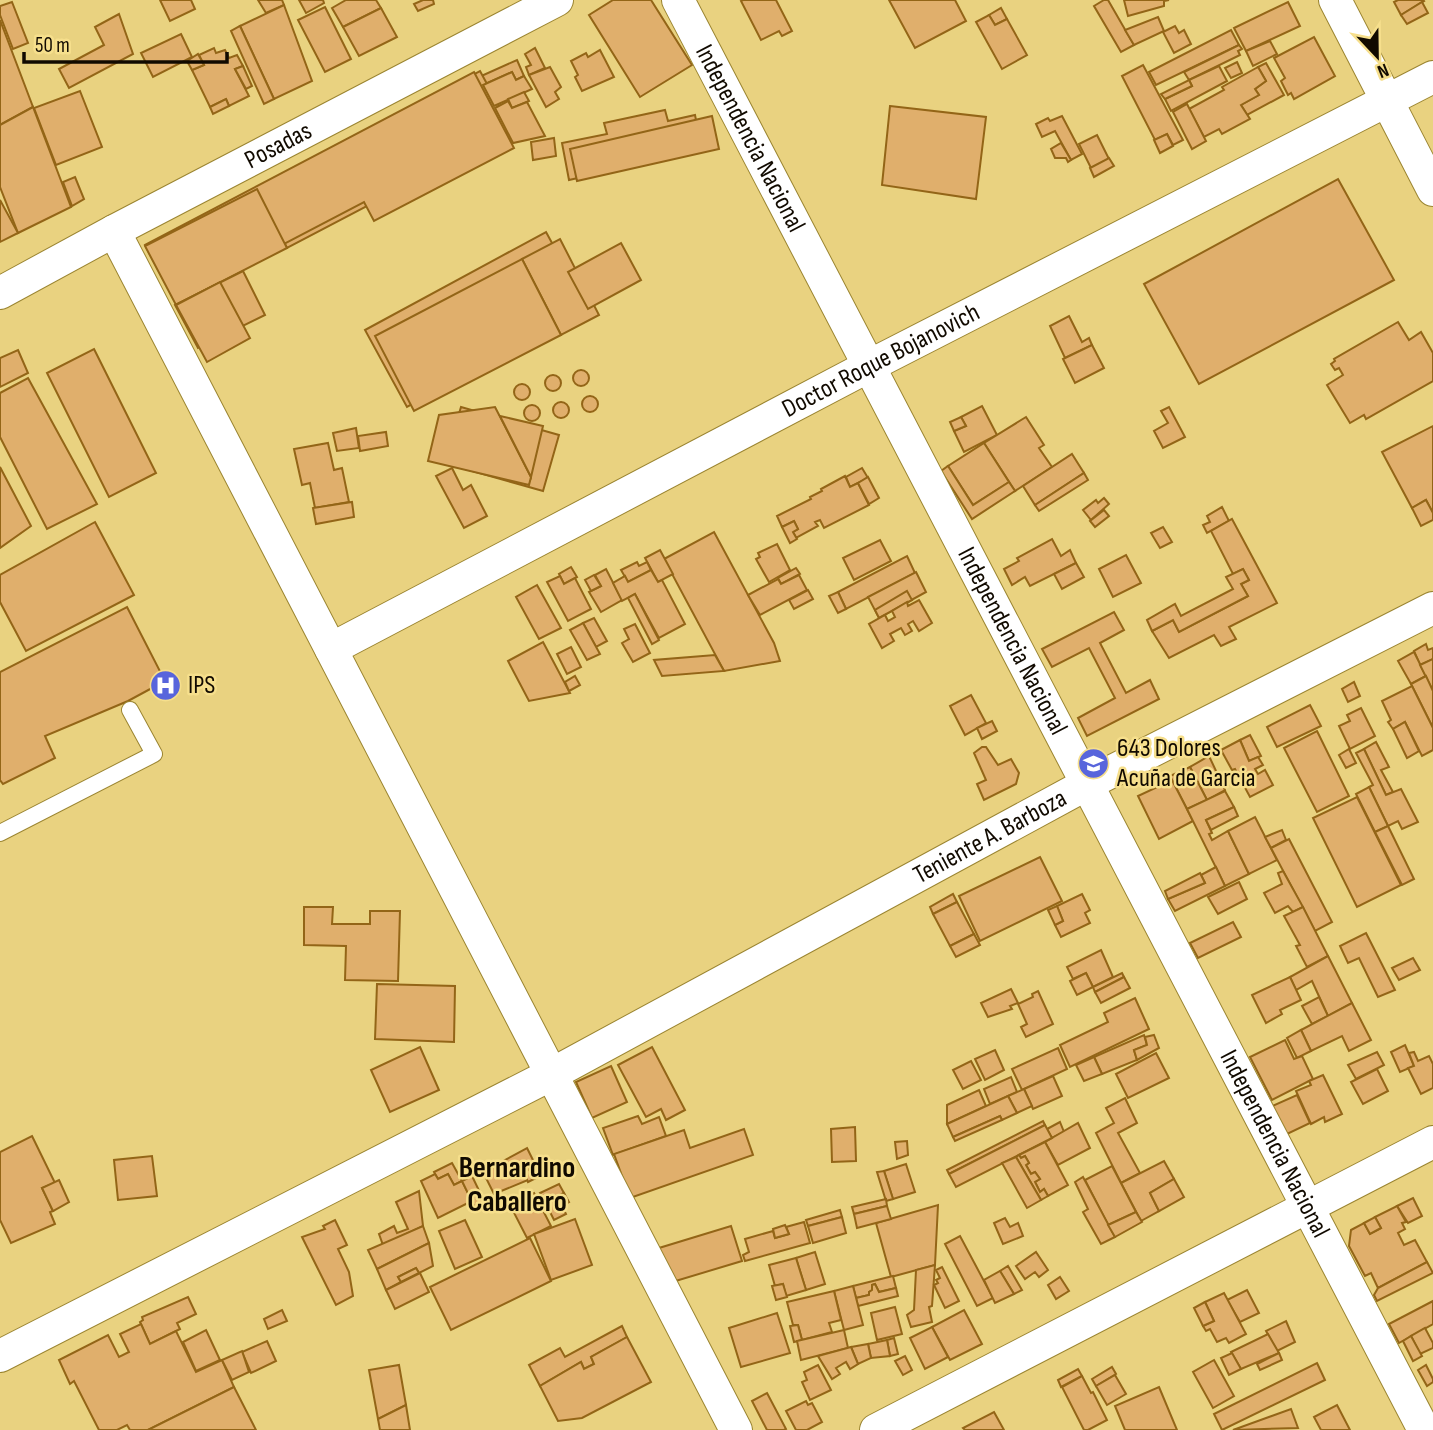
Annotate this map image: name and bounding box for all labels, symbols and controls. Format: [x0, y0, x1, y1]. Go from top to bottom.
scale bar [24, 21, 228, 65]
north arrow [1342, 21, 1412, 91]
text: 50 m [35, 33, 70, 58]
street label: Independencia Nacional [688, 39, 812, 237]
text: N [1374, 58, 1392, 83]
street label: Posadas [239, 115, 317, 176]
street label: Doctor Roque Bojanovich [777, 297, 985, 424]
street label: Independencia Nacional [951, 542, 1074, 740]
hospital icon: IPS [148, 668, 182, 702]
place label: IPS [188, 670, 215, 701]
place label: 643 Dolores Acuña de Garcia [1116, 733, 1256, 794]
school or university icon: 643 Dolores Acuña de Garcia [1077, 746, 1111, 780]
street label: Teniente A. Barboza [908, 783, 1072, 891]
street label: Independencia Nacional [1213, 1045, 1336, 1243]
district label: Bernardino Caballero [459, 1150, 575, 1220]

